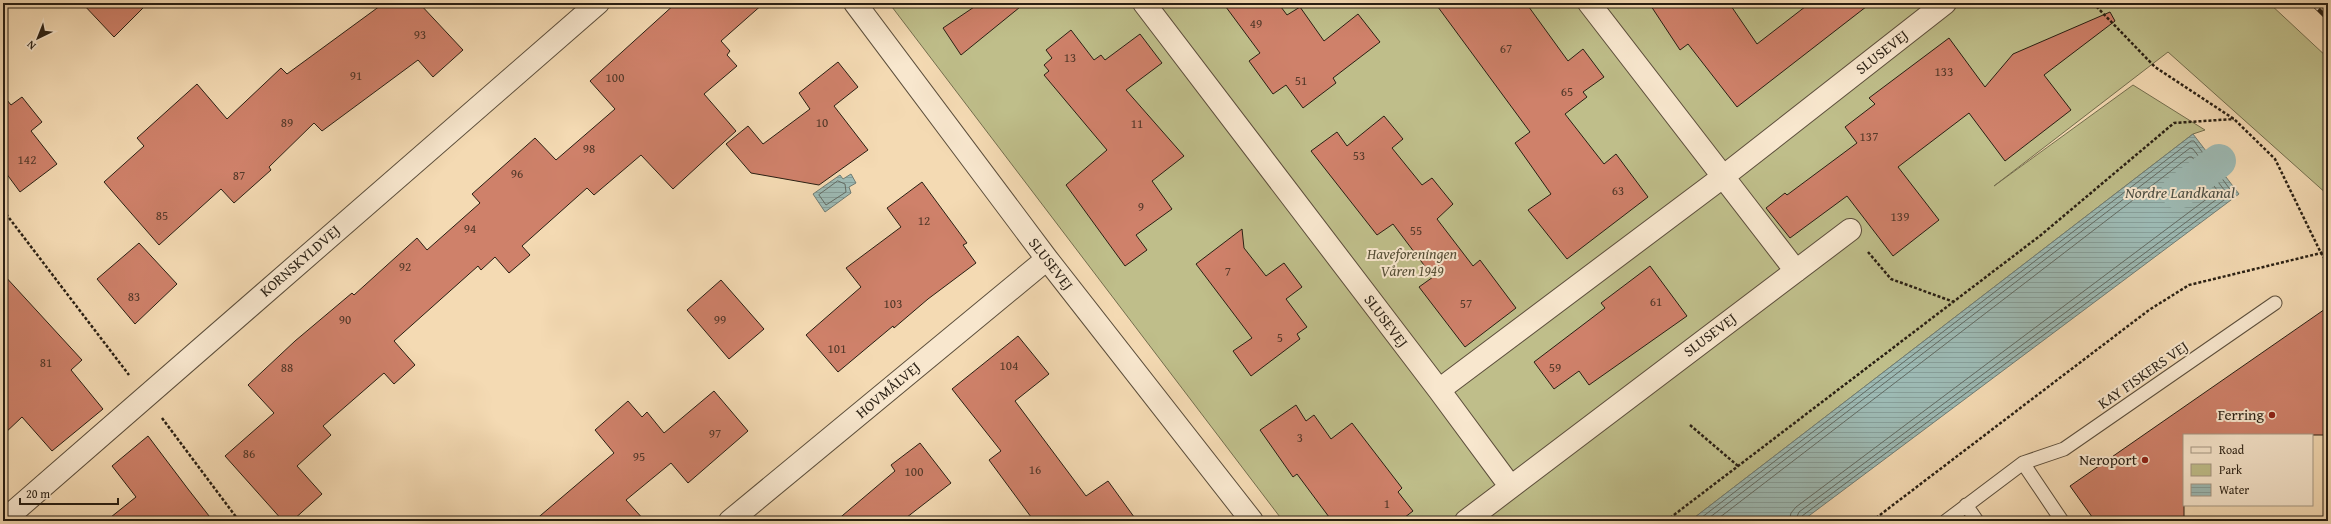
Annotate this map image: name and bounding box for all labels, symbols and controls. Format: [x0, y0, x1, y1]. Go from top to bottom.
house number: 49 [1250, 14, 1262, 33]
north arrow [18, 18, 58, 58]
street label: SLUSEVEJ [1851, 24, 1913, 79]
house number: 93 [414, 25, 426, 44]
text: N [23, 37, 39, 54]
house number: 67 [1500, 39, 1512, 58]
house number: 13 [1064, 48, 1076, 67]
house number: 133 [1935, 62, 1953, 81]
house number: 91 [350, 66, 362, 85]
house number: 100 [606, 68, 624, 87]
house number: 51 [1295, 71, 1307, 90]
house number: 65 [1561, 82, 1573, 101]
house number: 89 [281, 113, 293, 132]
house number: 10 [816, 113, 828, 132]
house number: 11 [1131, 114, 1143, 133]
house number: 137 [1860, 127, 1878, 146]
house number: 98 [583, 139, 595, 158]
house number: 53 [1353, 146, 1365, 165]
house number: 142 [18, 150, 36, 169]
house number: 96 [511, 164, 523, 183]
house number: 87 [233, 166, 245, 185]
water label: Nordre Landkanal [2124, 180, 2235, 204]
house number: 63 [1612, 181, 1624, 200]
house number: 9 [1138, 197, 1144, 216]
house number: 85 [156, 206, 168, 225]
house number: 139 [1891, 207, 1909, 226]
house number: 12 [918, 211, 930, 230]
house number: 94 [464, 219, 476, 238]
street label: KORNSKYLDVEJ [255, 220, 345, 301]
house number: 55 [1410, 221, 1422, 240]
street label: SLUSEVEJ [1024, 233, 1079, 295]
park label: Haveforeningen Våren 1949 [1366, 243, 1457, 281]
house number: 92 [399, 257, 411, 276]
house number: 7 [1225, 262, 1231, 281]
house number: 83 [128, 287, 140, 306]
street label: SLUSEVEJ [1359, 290, 1413, 352]
house number: 61 [1650, 292, 1662, 311]
house number: 103 [884, 294, 902, 313]
house number: 57 [1460, 294, 1472, 313]
street label: SLUSEVEJ [1679, 308, 1741, 362]
house number: 90 [339, 310, 351, 329]
house number: 99 [714, 310, 726, 329]
house number: 5 [1277, 328, 1283, 347]
street label: KAY FISKERS VEJ [2093, 335, 2192, 414]
house number: 101 [828, 339, 846, 358]
house number: 81 [40, 353, 52, 372]
street label: HOVMÅLVEJ [851, 356, 925, 423]
house number: 104 [1000, 356, 1018, 375]
house number: 88 [281, 358, 293, 377]
house number: 59 [1549, 358, 1561, 377]
place label: Ferring [2218, 404, 2265, 425]
marker: Ferring [2267, 410, 2277, 420]
house number: 97 [709, 424, 721, 443]
house number: 3 [1297, 428, 1303, 447]
legend [2183, 434, 2313, 506]
text: Road [2219, 441, 2245, 458]
house number: 86 [243, 444, 255, 463]
house number: 95 [633, 447, 645, 466]
place label: Neroport [2079, 449, 2138, 470]
marker: Neroport [2140, 455, 2150, 465]
house number: 16 [1029, 460, 1041, 479]
text: Park [2219, 461, 2243, 478]
house number: 100 [905, 462, 923, 481]
scale bar [20, 480, 118, 506]
text: Water [2219, 481, 2249, 498]
text: 20 m [26, 485, 50, 502]
house number: 1 [1384, 494, 1390, 513]

